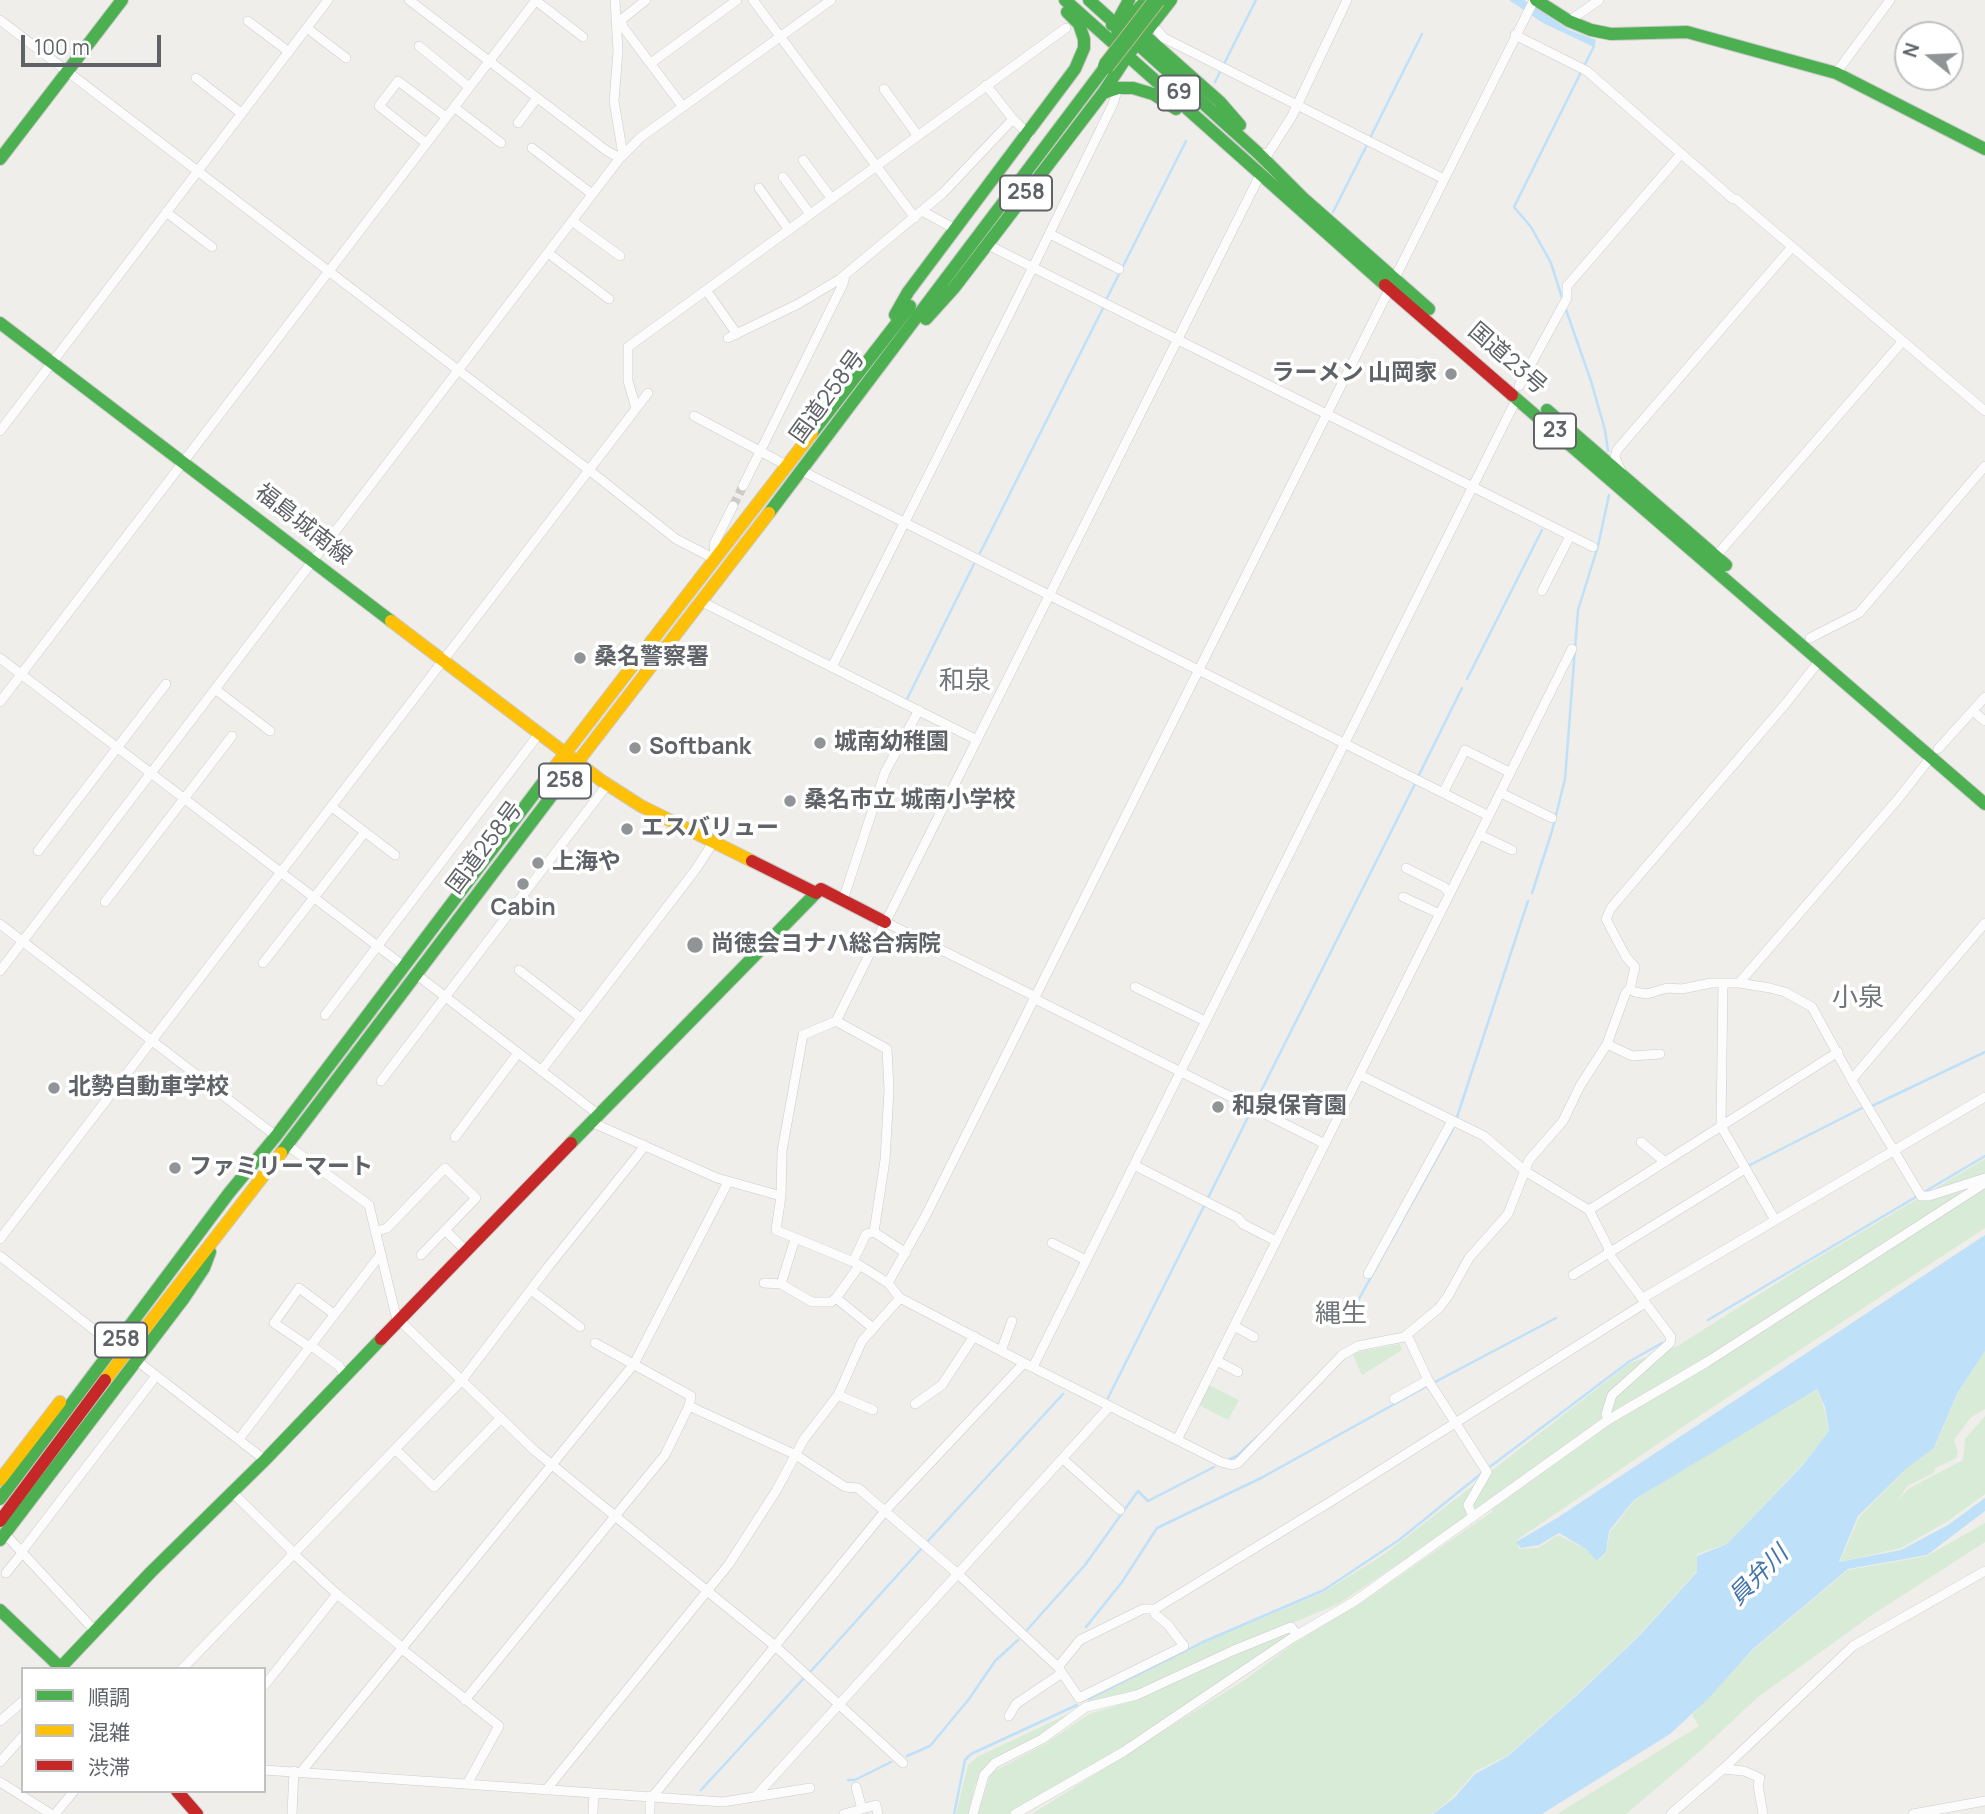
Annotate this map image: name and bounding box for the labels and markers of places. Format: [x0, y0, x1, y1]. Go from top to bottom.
place label: ラーメン 山岡家 [1271, 360, 1437, 388]
marker: ラーメン 山岡家 [1443, 366, 1459, 382]
place label: 桑名警察署 [594, 644, 709, 672]
marker: 桑名警察署 [572, 650, 588, 666]
place label: 城南幼稚園 [834, 729, 949, 757]
place label: Softbank [649, 734, 751, 762]
marker: 城南幼稚園 [812, 735, 828, 751]
marker: Softbank [627, 740, 643, 756]
place label: 桑名市立 城南小学校 [804, 787, 1016, 815]
marker: 桑名市立 城南小学校 [782, 793, 798, 809]
place label: エスバリュー [641, 815, 779, 843]
marker: エスバリュー [619, 821, 635, 837]
place label: 上海や [552, 849, 621, 877]
marker: 上海や [530, 855, 546, 871]
marker: Cabin [515, 876, 531, 892]
place label: Cabin [490, 895, 556, 923]
place label: 尚徳会ヨナハ総合病院 [711, 931, 941, 959]
marker: 尚徳会ヨナハ総合病院 [685, 935, 705, 955]
place label: 北勢自動車学校 [68, 1074, 229, 1102]
marker: 北勢自動車学校 [46, 1080, 62, 1096]
place label: 和泉保育園 [1232, 1093, 1347, 1121]
marker: 和泉保育園 [1210, 1099, 1226, 1115]
place label: ファミリーマート [189, 1154, 373, 1182]
marker: ファミリーマート [167, 1160, 183, 1176]

